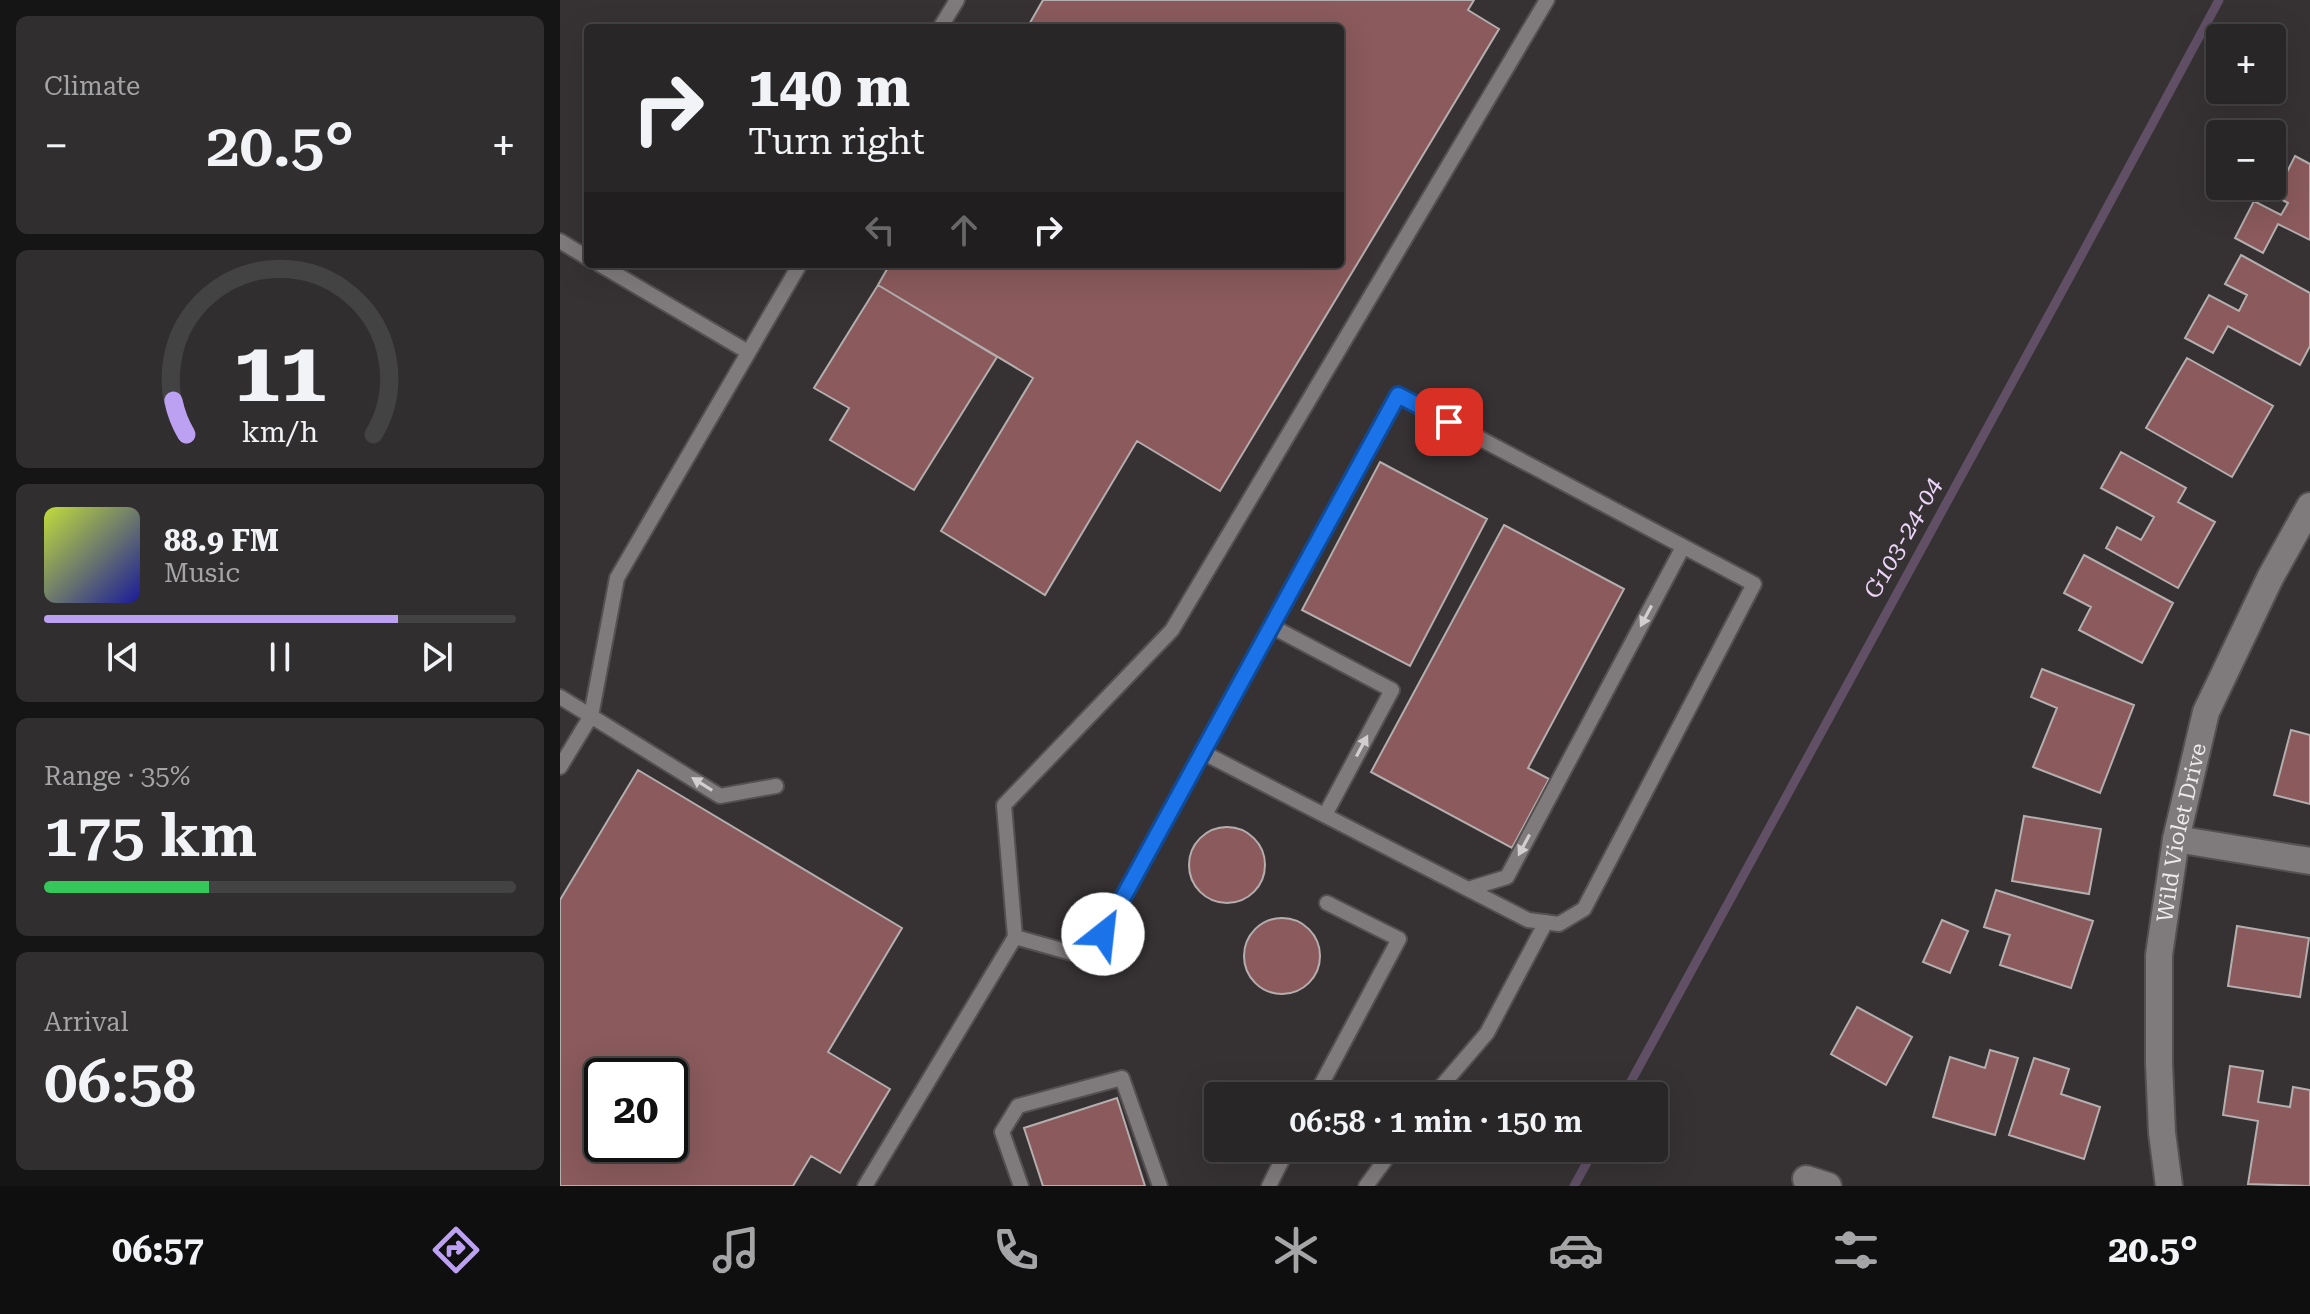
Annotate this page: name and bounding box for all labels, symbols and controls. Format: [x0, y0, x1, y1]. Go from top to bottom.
map controls [2206, 24, 2286, 200]
button: + [2206, 24, 2286, 104]
text: 140 m [748, 54, 910, 120]
icon: right [616, 56, 720, 160]
text: Climate [44, 71, 140, 101]
text: 20.5° [206, 110, 354, 181]
text: − [44, 120, 69, 172]
text: + [491, 120, 516, 172]
button: − [2206, 120, 2286, 200]
text: Turn right [748, 121, 925, 163]
icon: left [858, 208, 902, 252]
icon: ahead [942, 208, 986, 252]
icon: right [1026, 208, 1070, 252]
text: 11 [233, 324, 327, 421]
pin [1415, 388, 1483, 456]
icon: arrive [1427, 400, 1471, 444]
text: km/h [242, 415, 318, 449]
water label: G103-24-04 [1858, 473, 1948, 603]
text: 88.9 FM [164, 523, 279, 558]
text: Music [164, 558, 240, 588]
one-way arrow [1640, 605, 1654, 627]
icon: previous [101, 635, 145, 679]
icon: pause [258, 635, 302, 679]
icon: next [415, 635, 459, 679]
one-way arrow [1355, 735, 1368, 758]
street label: Wild Violet Drive [2152, 741, 2211, 924]
text: Range · 35% [44, 761, 190, 791]
one-way arrow [691, 778, 713, 792]
text: 175 km [44, 800, 257, 871]
one-way arrow [1517, 834, 1531, 857]
position arrow [1061, 892, 1145, 976]
text: Arrival [44, 1007, 129, 1037]
text: 06:58 [44, 1046, 196, 1117]
speed limit sign: 20 [584, 1058, 688, 1162]
text: 06:58 · 1 min · 150 m [1290, 1104, 1582, 1139]
icon: directions [428, 1222, 484, 1278]
icon: music [708, 1222, 764, 1278]
icon: phone [988, 1222, 1044, 1278]
icon: climate [1268, 1222, 1324, 1278]
icon: car [1548, 1222, 1604, 1278]
icon: filters [1828, 1222, 1884, 1278]
text: 06:57 [112, 1229, 204, 1271]
text: 20.5° [2108, 1229, 2198, 1271]

